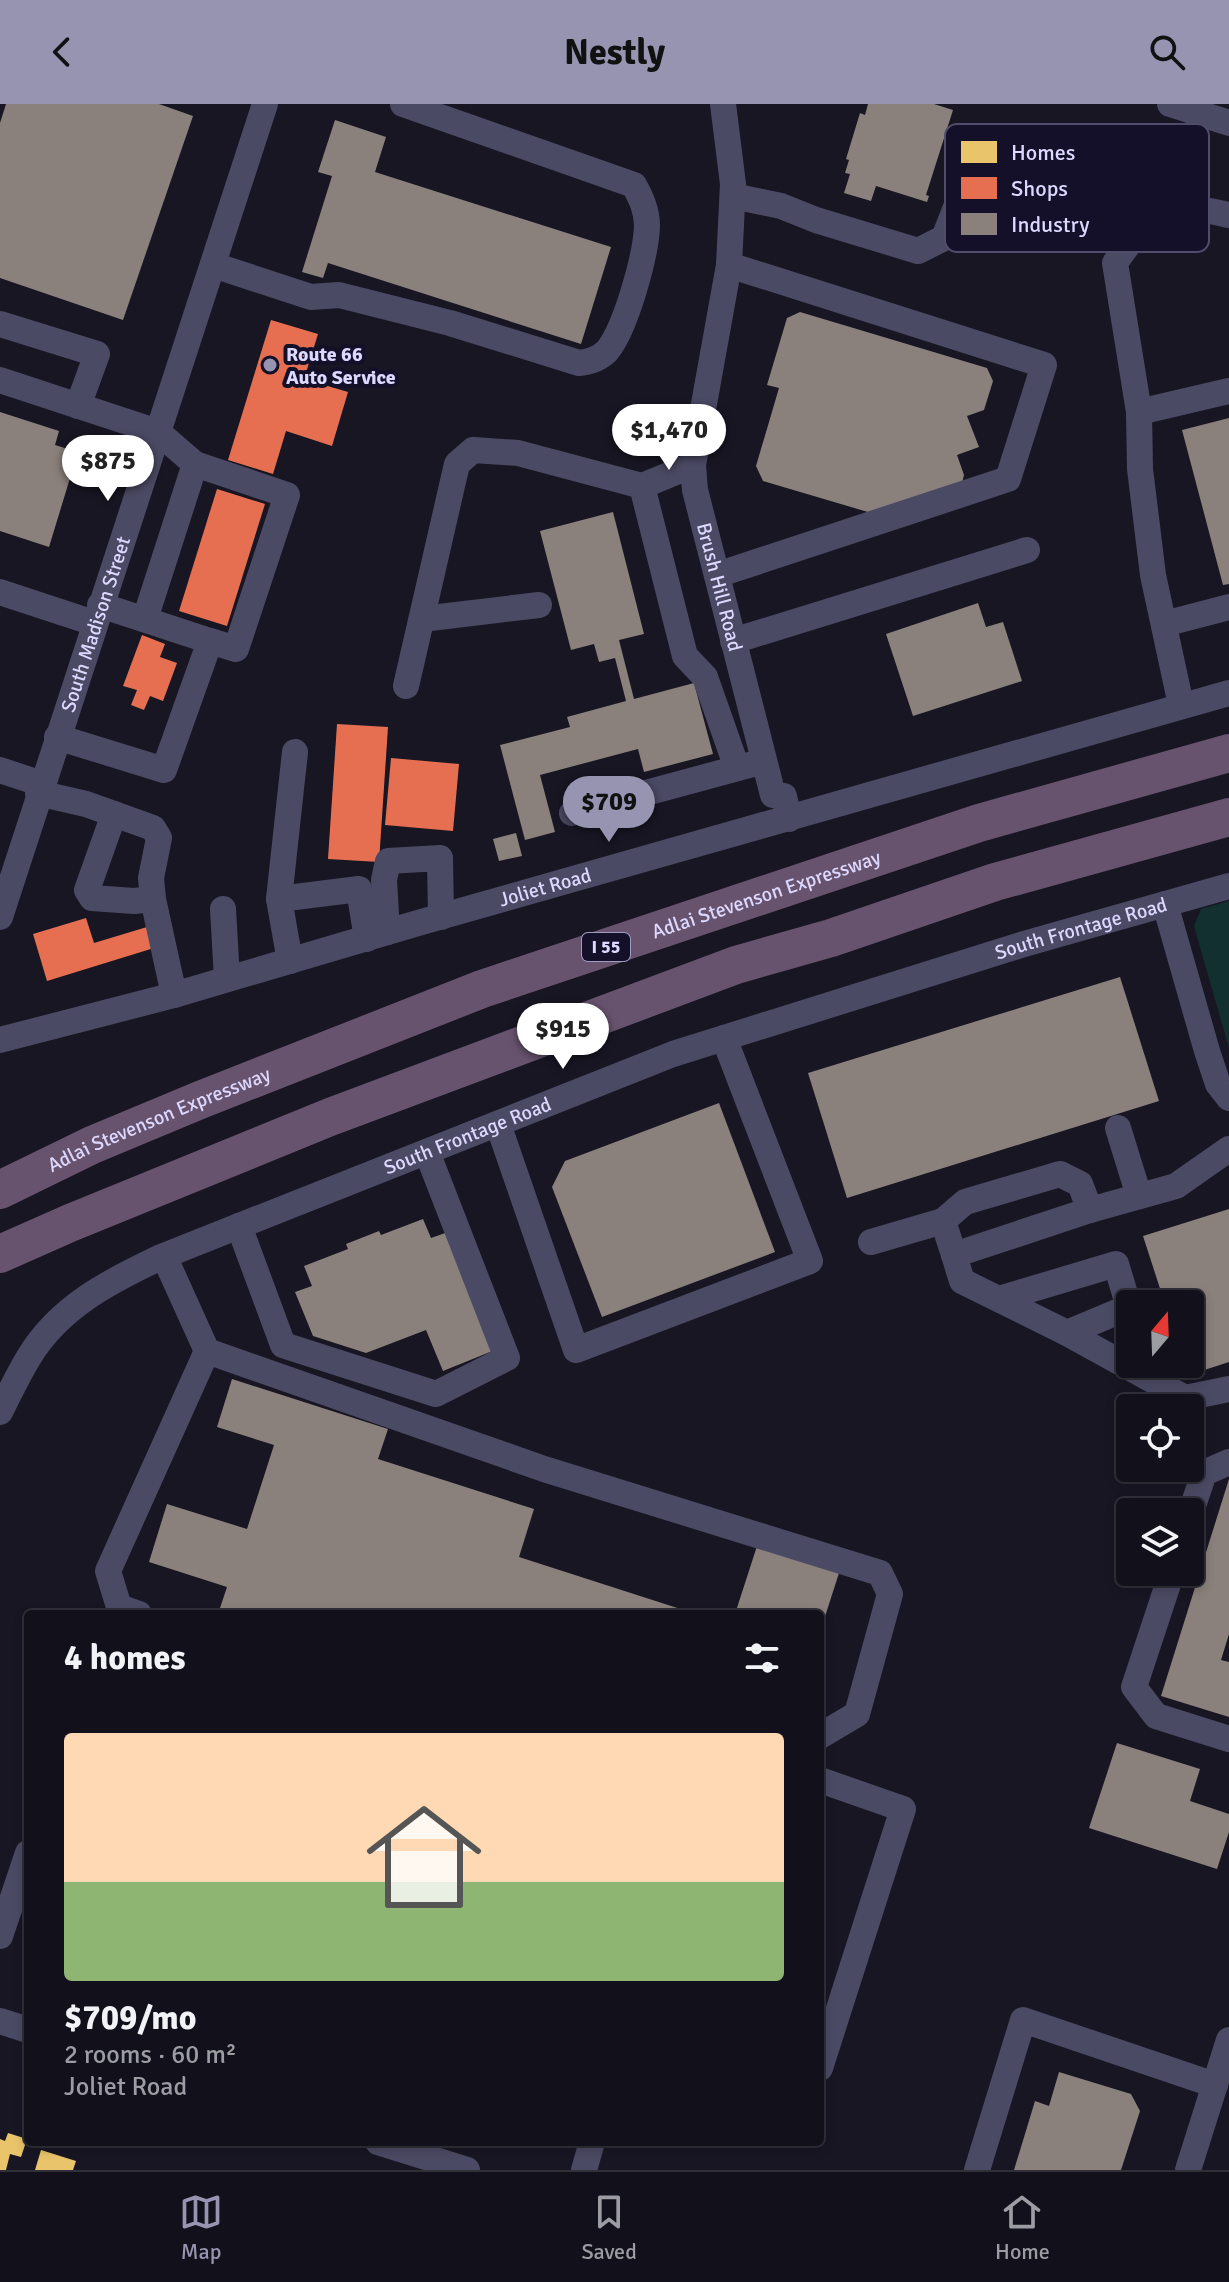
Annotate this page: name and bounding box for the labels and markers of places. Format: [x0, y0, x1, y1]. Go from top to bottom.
place label: Route 66 Auto Service [286, 342, 396, 390]
marker: Route 66 Auto Service [261, 356, 279, 374]
pin: $1,470 [604, 404, 734, 472]
pin: $875 [61, 435, 155, 503]
pin: $709 [562, 776, 656, 844]
pin: $915 [516, 1003, 610, 1071]

